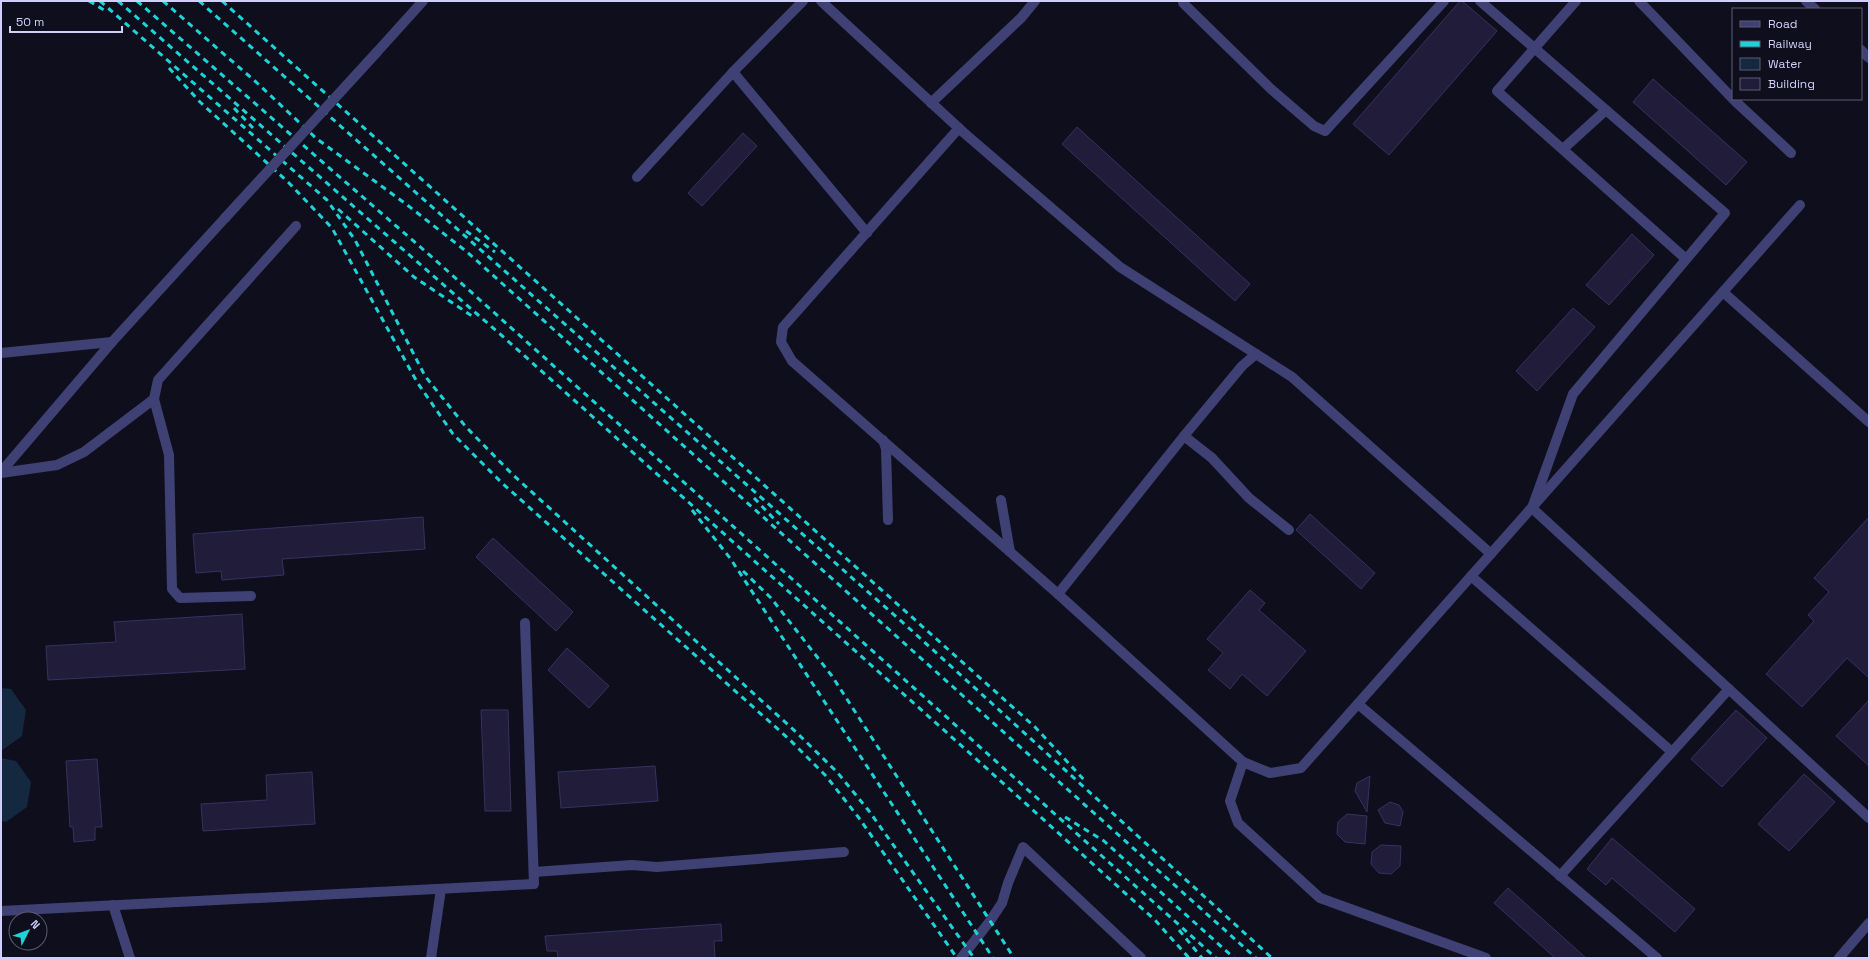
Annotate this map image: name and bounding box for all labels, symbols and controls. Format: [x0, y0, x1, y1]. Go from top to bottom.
scale bar [10, 8, 122, 34]
legend [1732, 8, 1862, 100]
text: 50 m [16, 14, 44, 30]
text: Road [1768, 16, 1797, 32]
text: Railway [1768, 36, 1812, 52]
text: Water [1768, 56, 1802, 72]
text: Building [1768, 76, 1815, 92]
north arrow [8, 911, 48, 951]
text: N [28, 917, 43, 932]

